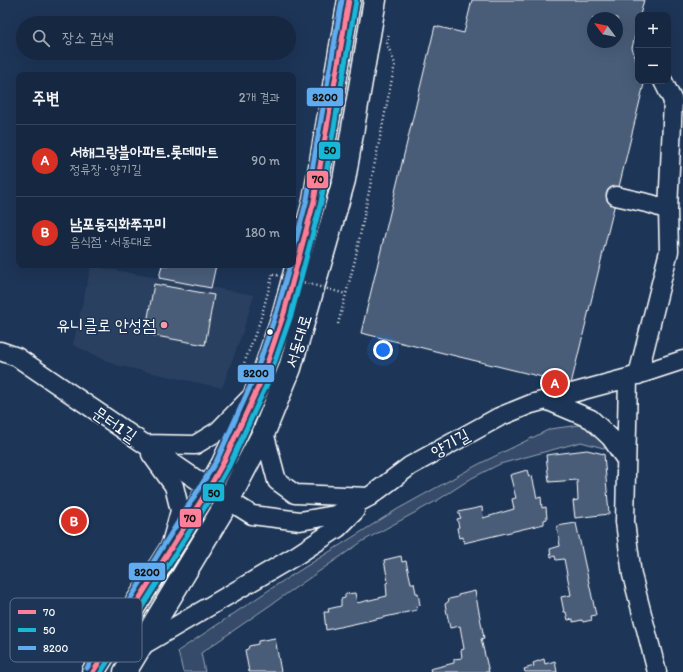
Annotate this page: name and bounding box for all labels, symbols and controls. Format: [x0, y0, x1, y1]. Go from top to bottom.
north arrow [587, 12, 623, 48]
map controls [635, 12, 671, 84]
button: + [635, 12, 671, 48]
search box [16, 16, 296, 60]
icon: search [30, 27, 52, 49]
text: 장소 검색 [62, 29, 114, 47]
button: − [635, 48, 671, 84]
line badge: 8200 [306, 87, 344, 107]
text: 주변 [32, 88, 59, 108]
text: 2개 결과 [239, 90, 280, 105]
text: 8200 [312, 91, 338, 104]
line badge: 50 [318, 141, 341, 160]
text: 서해그랑블아파트.롯데마트 [70, 143, 219, 161]
text: 50 [324, 144, 336, 157]
text: A [41, 153, 49, 168]
text: 90 m [251, 153, 280, 168]
text: 정류장 · 양기길 [70, 162, 142, 177]
line badge: 70 [306, 170, 329, 189]
text: 70 [311, 173, 324, 186]
text: 남포동직화쭈꾸미 [70, 215, 167, 233]
text: B [41, 225, 49, 240]
text: 180 m [245, 225, 280, 240]
text: 음식점 · 서동대로 [70, 234, 152, 249]
street label: 서동대로 [280, 312, 316, 370]
place label: 유니클로 안성점 [56, 315, 156, 335]
marker: 유니클로 안성점 [159, 320, 169, 330]
unlabelled marker [265, 327, 275, 337]
your location [373, 340, 393, 360]
line badge: 8200 [237, 364, 275, 383]
text: 8200 [243, 367, 269, 380]
pin: A [542, 368, 568, 398]
street label: 문터1길 [89, 402, 141, 446]
street label: 양기길 [427, 424, 473, 462]
line badge: 50 [202, 483, 225, 502]
text: 50 [208, 487, 220, 500]
pin: B [61, 506, 87, 536]
line badge: 70 [179, 508, 202, 528]
text: 70 [183, 512, 196, 525]
line badge: 8200 [128, 562, 166, 581]
text: 8200 [134, 566, 160, 579]
legend [10, 598, 142, 662]
text: 70 [43, 606, 55, 619]
text: 50 [43, 624, 56, 637]
text: 8200 [43, 642, 69, 655]

